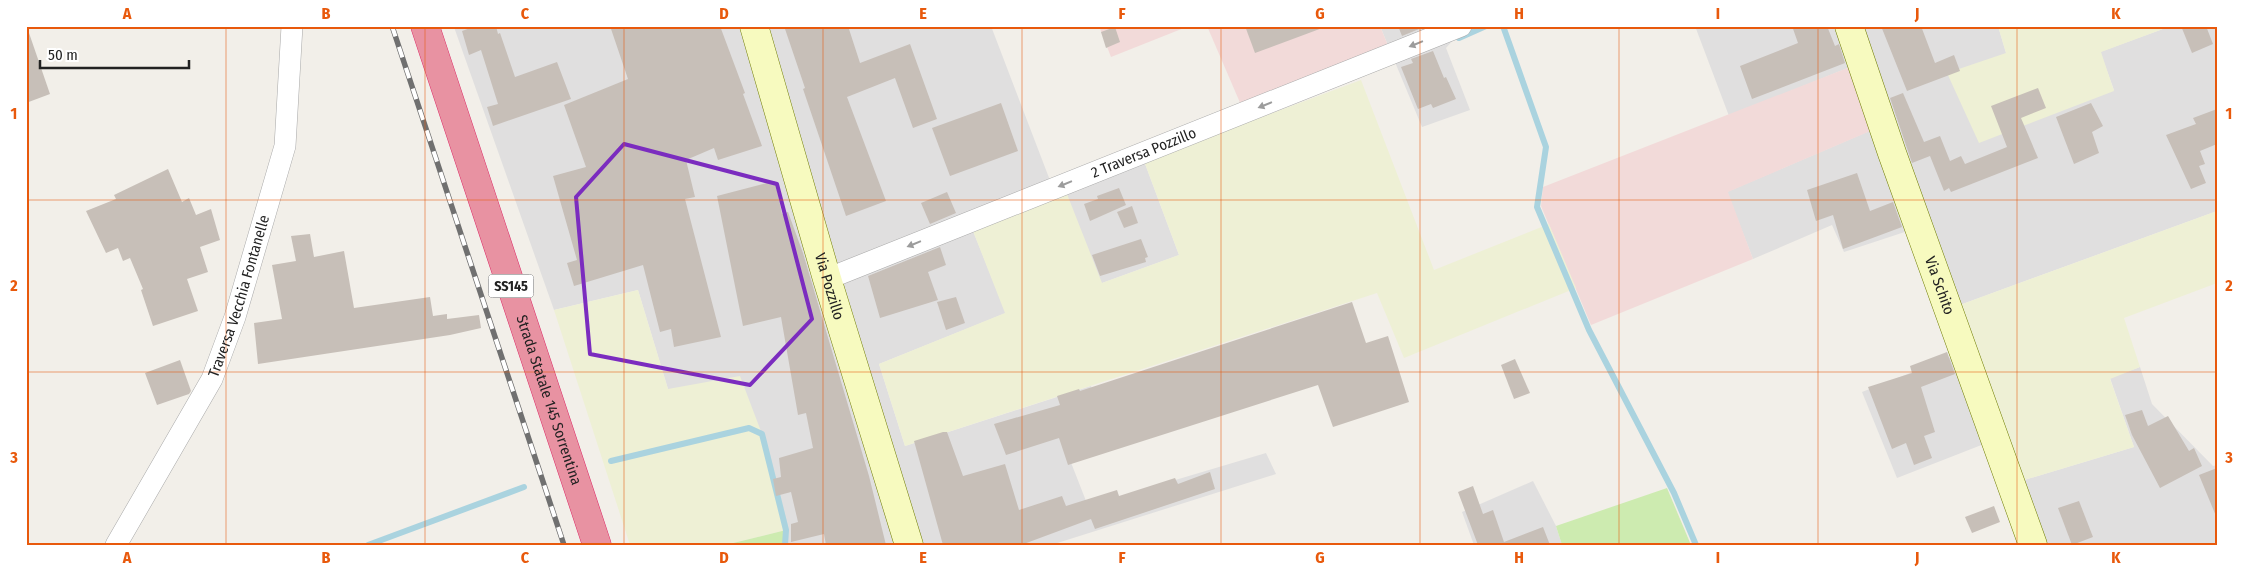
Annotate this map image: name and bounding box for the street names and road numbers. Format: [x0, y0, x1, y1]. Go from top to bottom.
street label: 2 Traversa Pozzillo [1089, 124, 1199, 182]
street label: Traversa Vecchia Fontanelle [204, 213, 273, 380]
street label: Via Pozzillo [811, 251, 848, 322]
street label: Via Schito [1921, 254, 1958, 317]
road number: SS145 [488, 274, 534, 298]
street label: Strada Statale 145 Sorrentina [512, 313, 585, 487]

